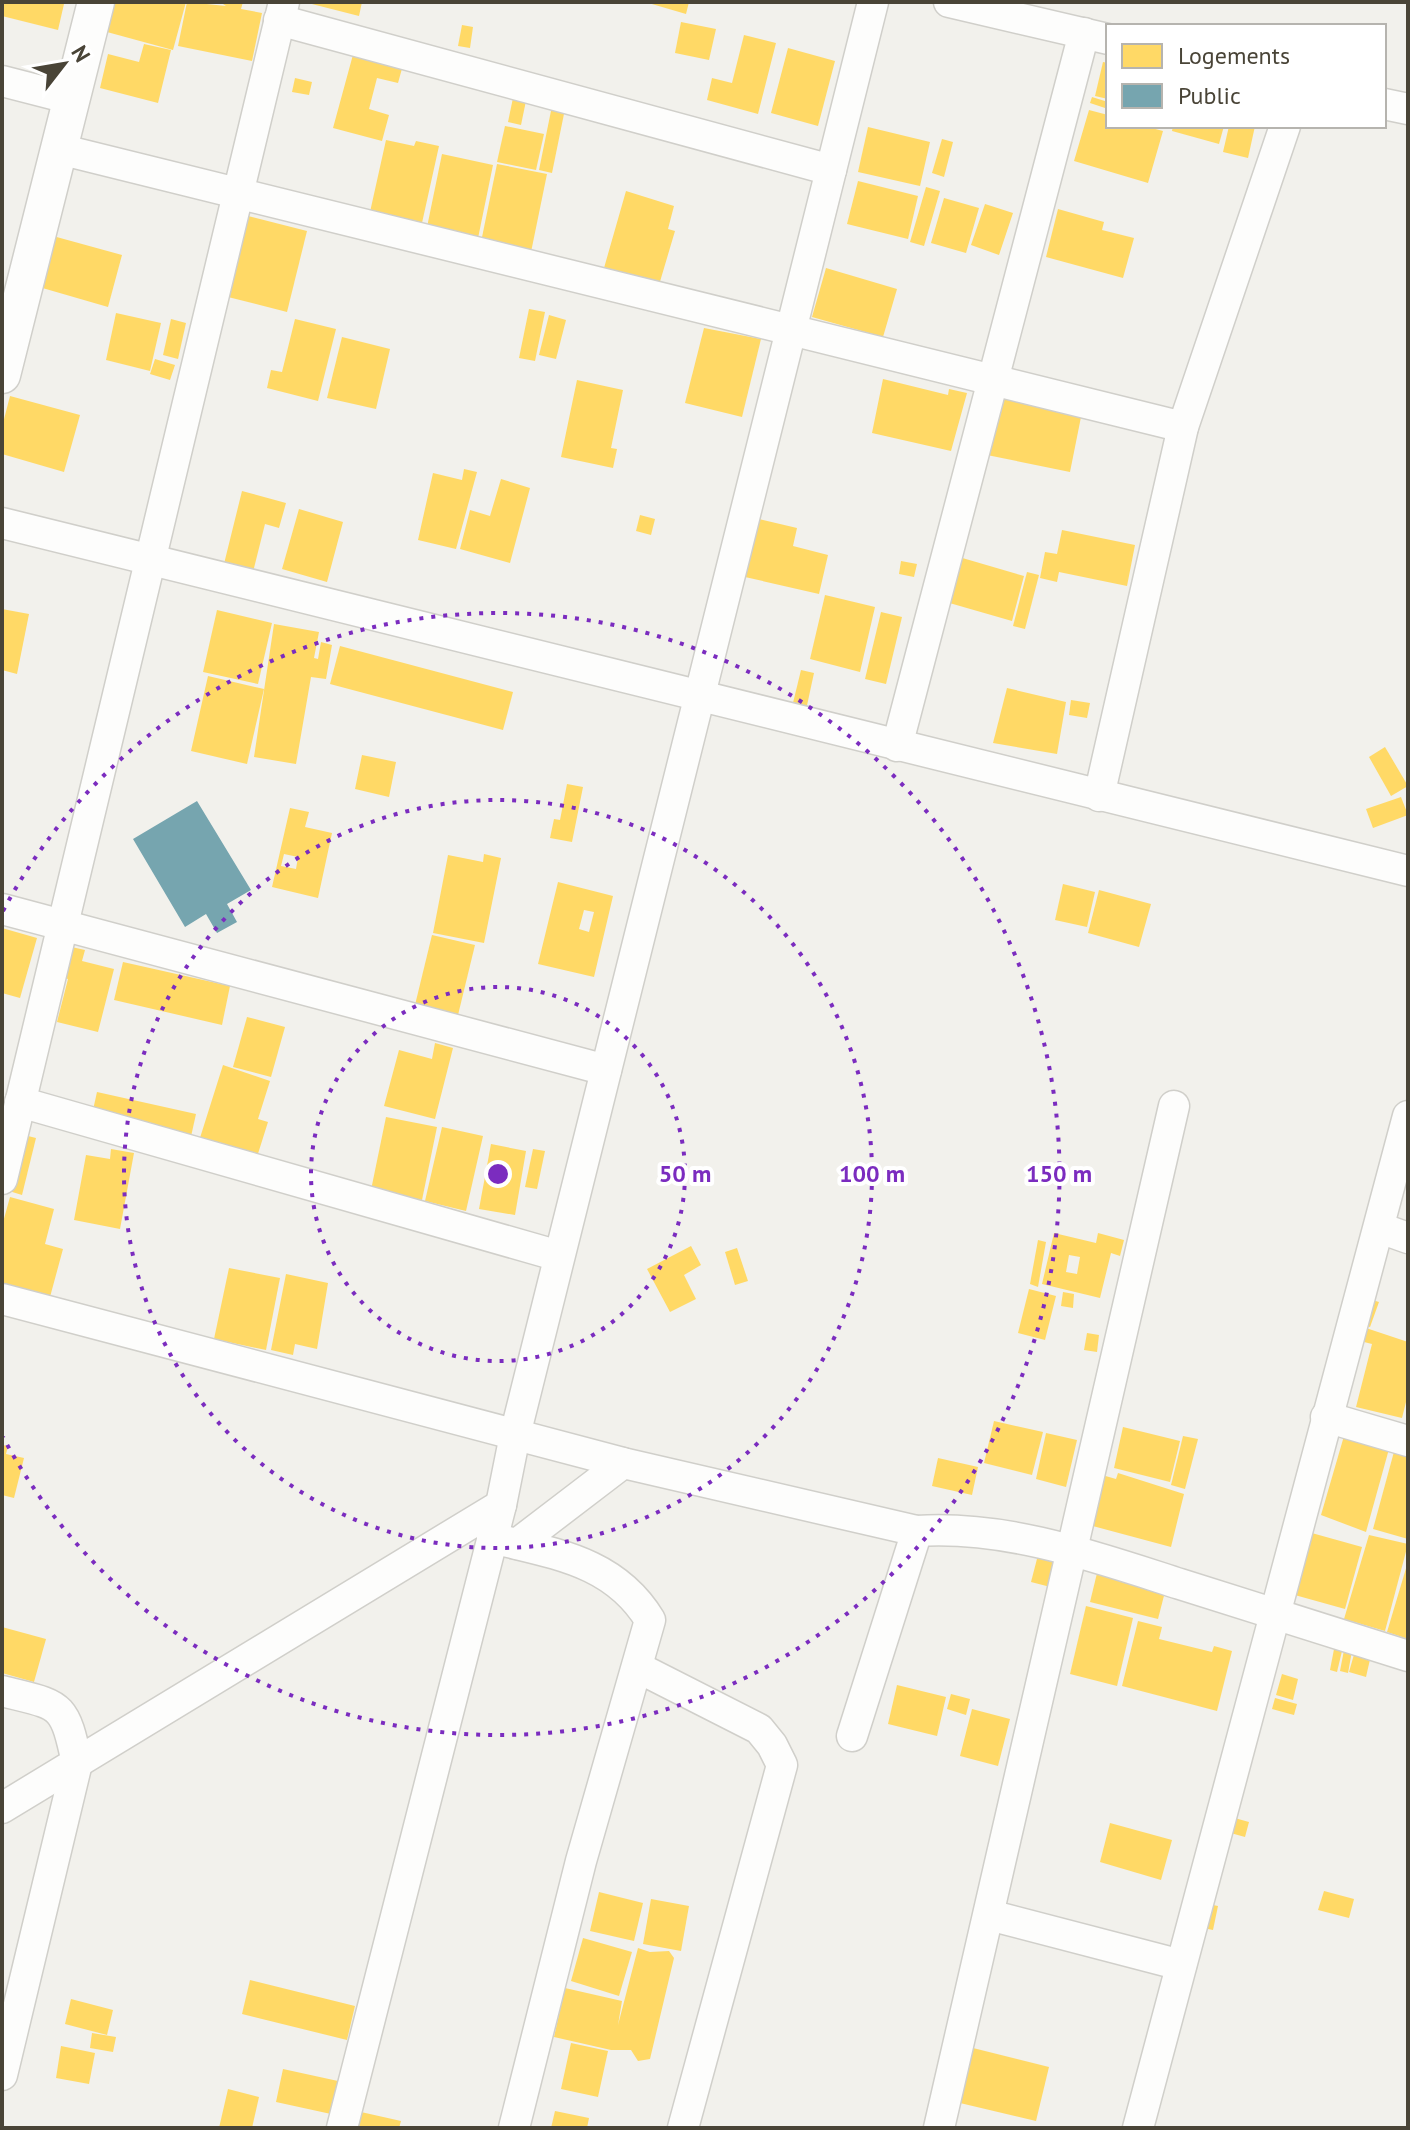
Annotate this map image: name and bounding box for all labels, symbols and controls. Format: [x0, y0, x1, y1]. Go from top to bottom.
north arrow [24, 24, 104, 104]
legend [1106, 24, 1386, 128]
text: N [65, 40, 97, 67]
text: Logements [1178, 40, 1290, 71]
text: Public [1178, 80, 1241, 111]
text: 50 m [659, 1158, 711, 1189]
text: 100 m [839, 1158, 905, 1189]
text: 150 m [1026, 1158, 1092, 1189]
centre of rings [484, 1160, 512, 1188]

